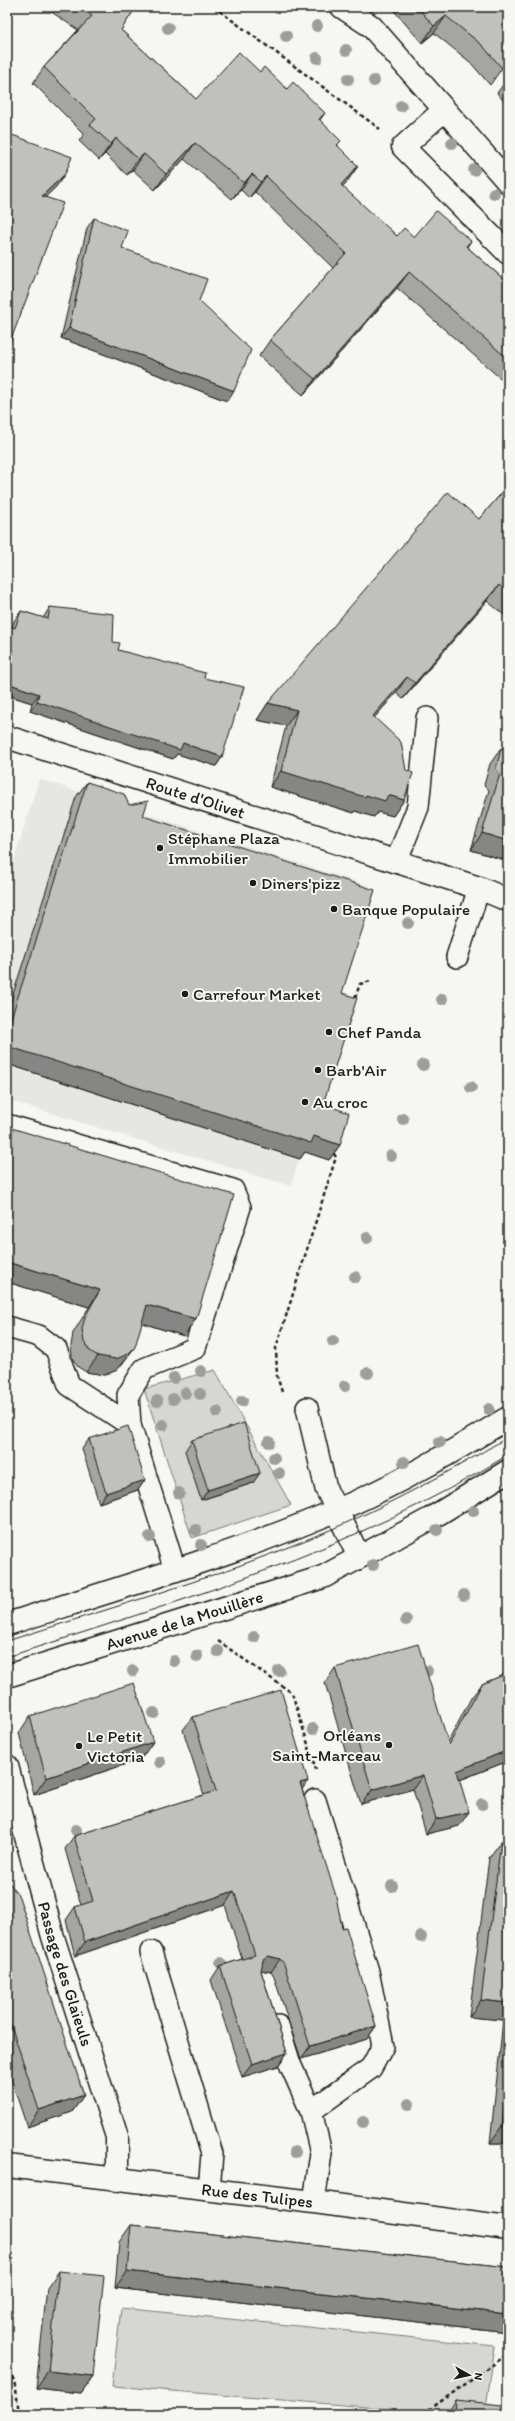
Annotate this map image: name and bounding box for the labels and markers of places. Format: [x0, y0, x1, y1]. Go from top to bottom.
place label: Stéphane Plaza Immobilier [168, 828, 280, 868]
marker: Stéphane Plaza Immobilier [155, 843, 165, 853]
place label: Diners'pizz [261, 873, 341, 893]
marker: Diners'pizz [248, 878, 258, 888]
place label: Banque Populaire [342, 899, 470, 919]
marker: Banque Populaire [329, 904, 339, 914]
place label: Carrefour Market [193, 984, 321, 1004]
marker: Carrefour Market [180, 989, 190, 999]
place label: Chef Panda [337, 1022, 422, 1042]
marker: Chef Panda [324, 1027, 334, 1037]
place label: Barb'Air [326, 1060, 387, 1080]
marker: Barb'Air [313, 1065, 323, 1075]
place label: Au croc [313, 1092, 368, 1112]
marker: Au croc [300, 1097, 310, 1107]
place label: Orléans Saint-Marceau [272, 1725, 382, 1765]
place label: Le Petit Victoria [87, 1726, 144, 1766]
marker: Orléans Saint-Marceau [384, 1740, 394, 1750]
marker: Le Petit Victoria [74, 1741, 84, 1751]

